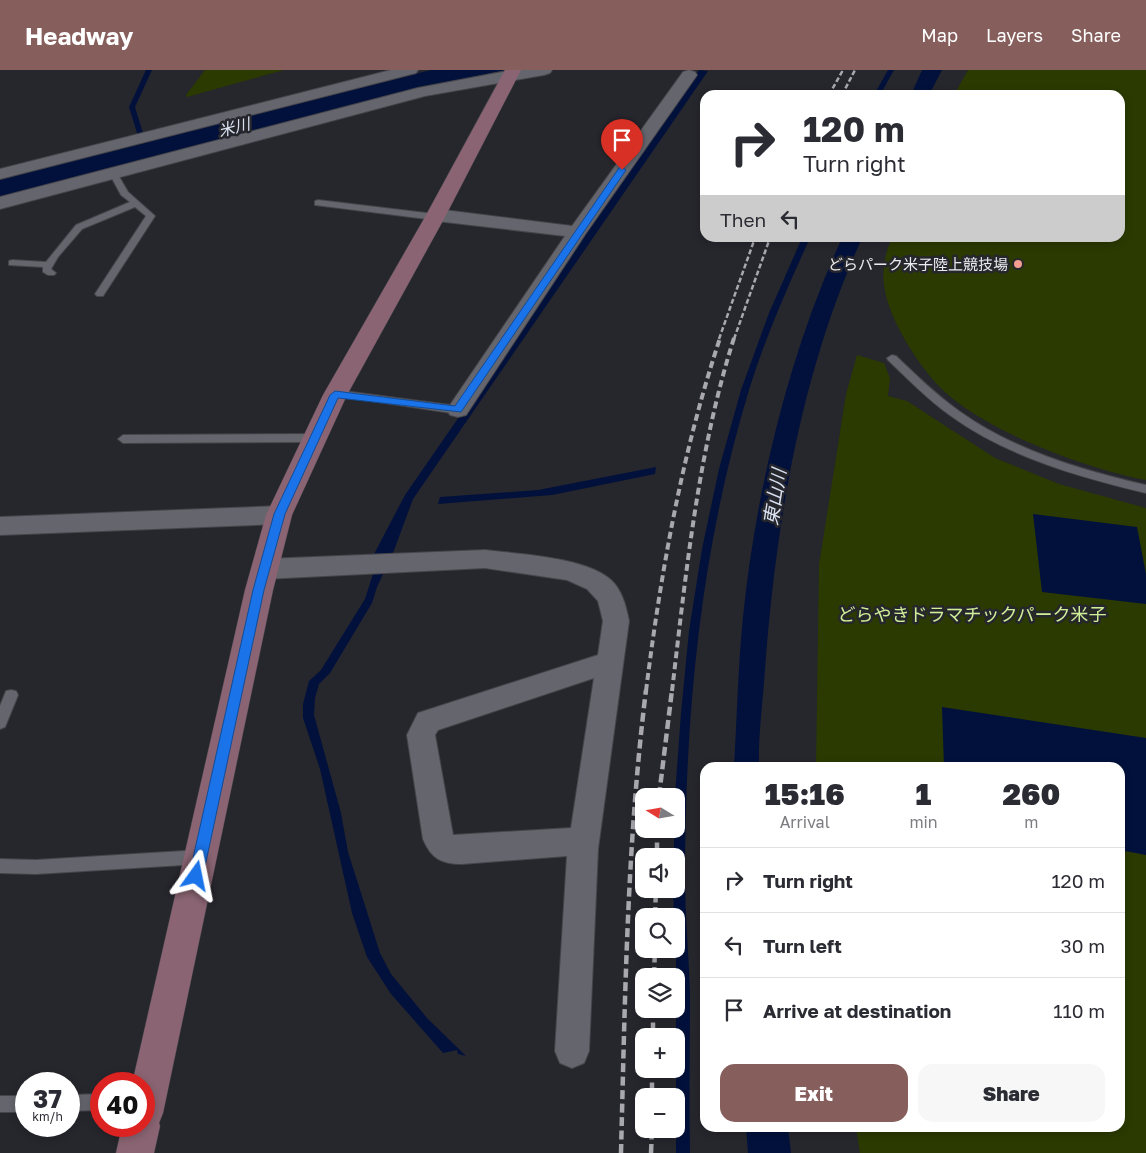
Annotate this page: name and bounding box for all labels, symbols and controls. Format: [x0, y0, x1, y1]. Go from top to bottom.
text: Headway [25, 21, 133, 50]
text: Map [921, 24, 958, 46]
text: Layers [986, 24, 1043, 46]
text: Share [1071, 24, 1121, 46]
text: 120 m [803, 108, 905, 150]
icon: right [720, 110, 785, 175]
water label: 米川 [216, 113, 254, 141]
pin [601, 119, 643, 170]
icon: arrive [608, 126, 636, 154]
text: Turn right [803, 150, 906, 177]
icon: left [776, 205, 804, 233]
text: Then [720, 208, 766, 231]
place label: どらパーク米子陸上競技場 [828, 255, 1008, 273]
marker: どらパーク米子陸上競技場 [1012, 258, 1024, 270]
water label: 東山川 [758, 465, 790, 527]
park label: どらやきドラマチックパーク米子 [837, 603, 1107, 625]
text: 15:16 [765, 776, 845, 812]
text: 1 [916, 776, 931, 812]
text: 260 [1002, 776, 1060, 812]
north arrow [635, 788, 685, 838]
map controls [635, 788, 685, 1138]
text: Arrival [780, 812, 830, 832]
text: min [909, 812, 938, 832]
text: m [1024, 812, 1038, 832]
button: sound [635, 848, 685, 898]
position arrow [169, 849, 221, 901]
icon: right [720, 866, 748, 894]
text: Turn right [763, 869, 853, 892]
text: 120 m [1051, 869, 1105, 892]
button: search [635, 908, 685, 958]
icon: left [720, 931, 748, 959]
text: Turn left [763, 934, 842, 957]
text: 30 m [1061, 934, 1105, 957]
button: layers [635, 968, 685, 1018]
icon: arrive [720, 996, 748, 1024]
text: Arrive at destination [763, 999, 951, 1022]
text: 110 m [1053, 999, 1105, 1022]
button: + [635, 1028, 685, 1078]
button: Exit [720, 1064, 908, 1122]
button: Share [918, 1064, 1105, 1122]
speed limit sign: 40 [90, 1072, 155, 1137]
text: 37 [33, 1083, 62, 1114]
button: − [635, 1088, 685, 1138]
text: km/h [32, 1109, 63, 1124]

